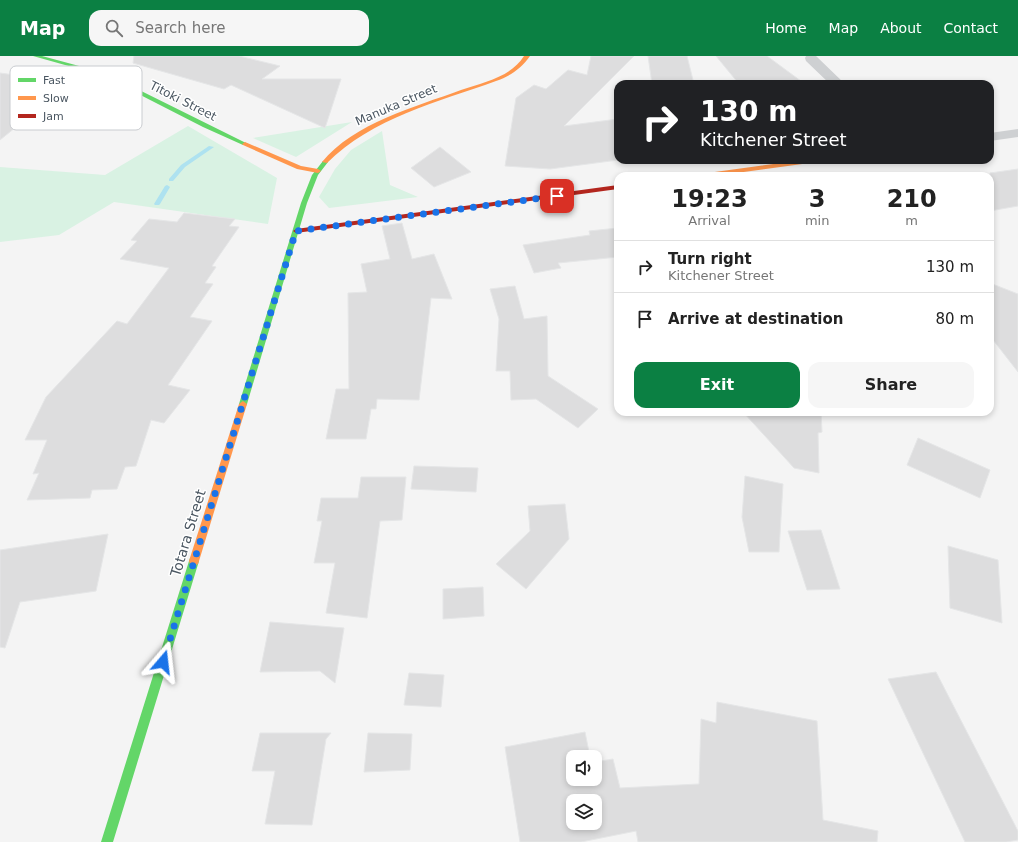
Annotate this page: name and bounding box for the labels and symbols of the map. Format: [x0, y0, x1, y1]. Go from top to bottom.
legend [10, 66, 142, 130]
text: Fast [43, 74, 66, 87]
street label: Titoki Street [146, 78, 219, 124]
street label: Manuka Street [353, 81, 439, 128]
text: Slow [43, 92, 69, 105]
text: Jam [42, 110, 64, 123]
pin [540, 179, 574, 213]
street label: Totara Street [167, 487, 209, 579]
position arrow [142, 641, 184, 683]

